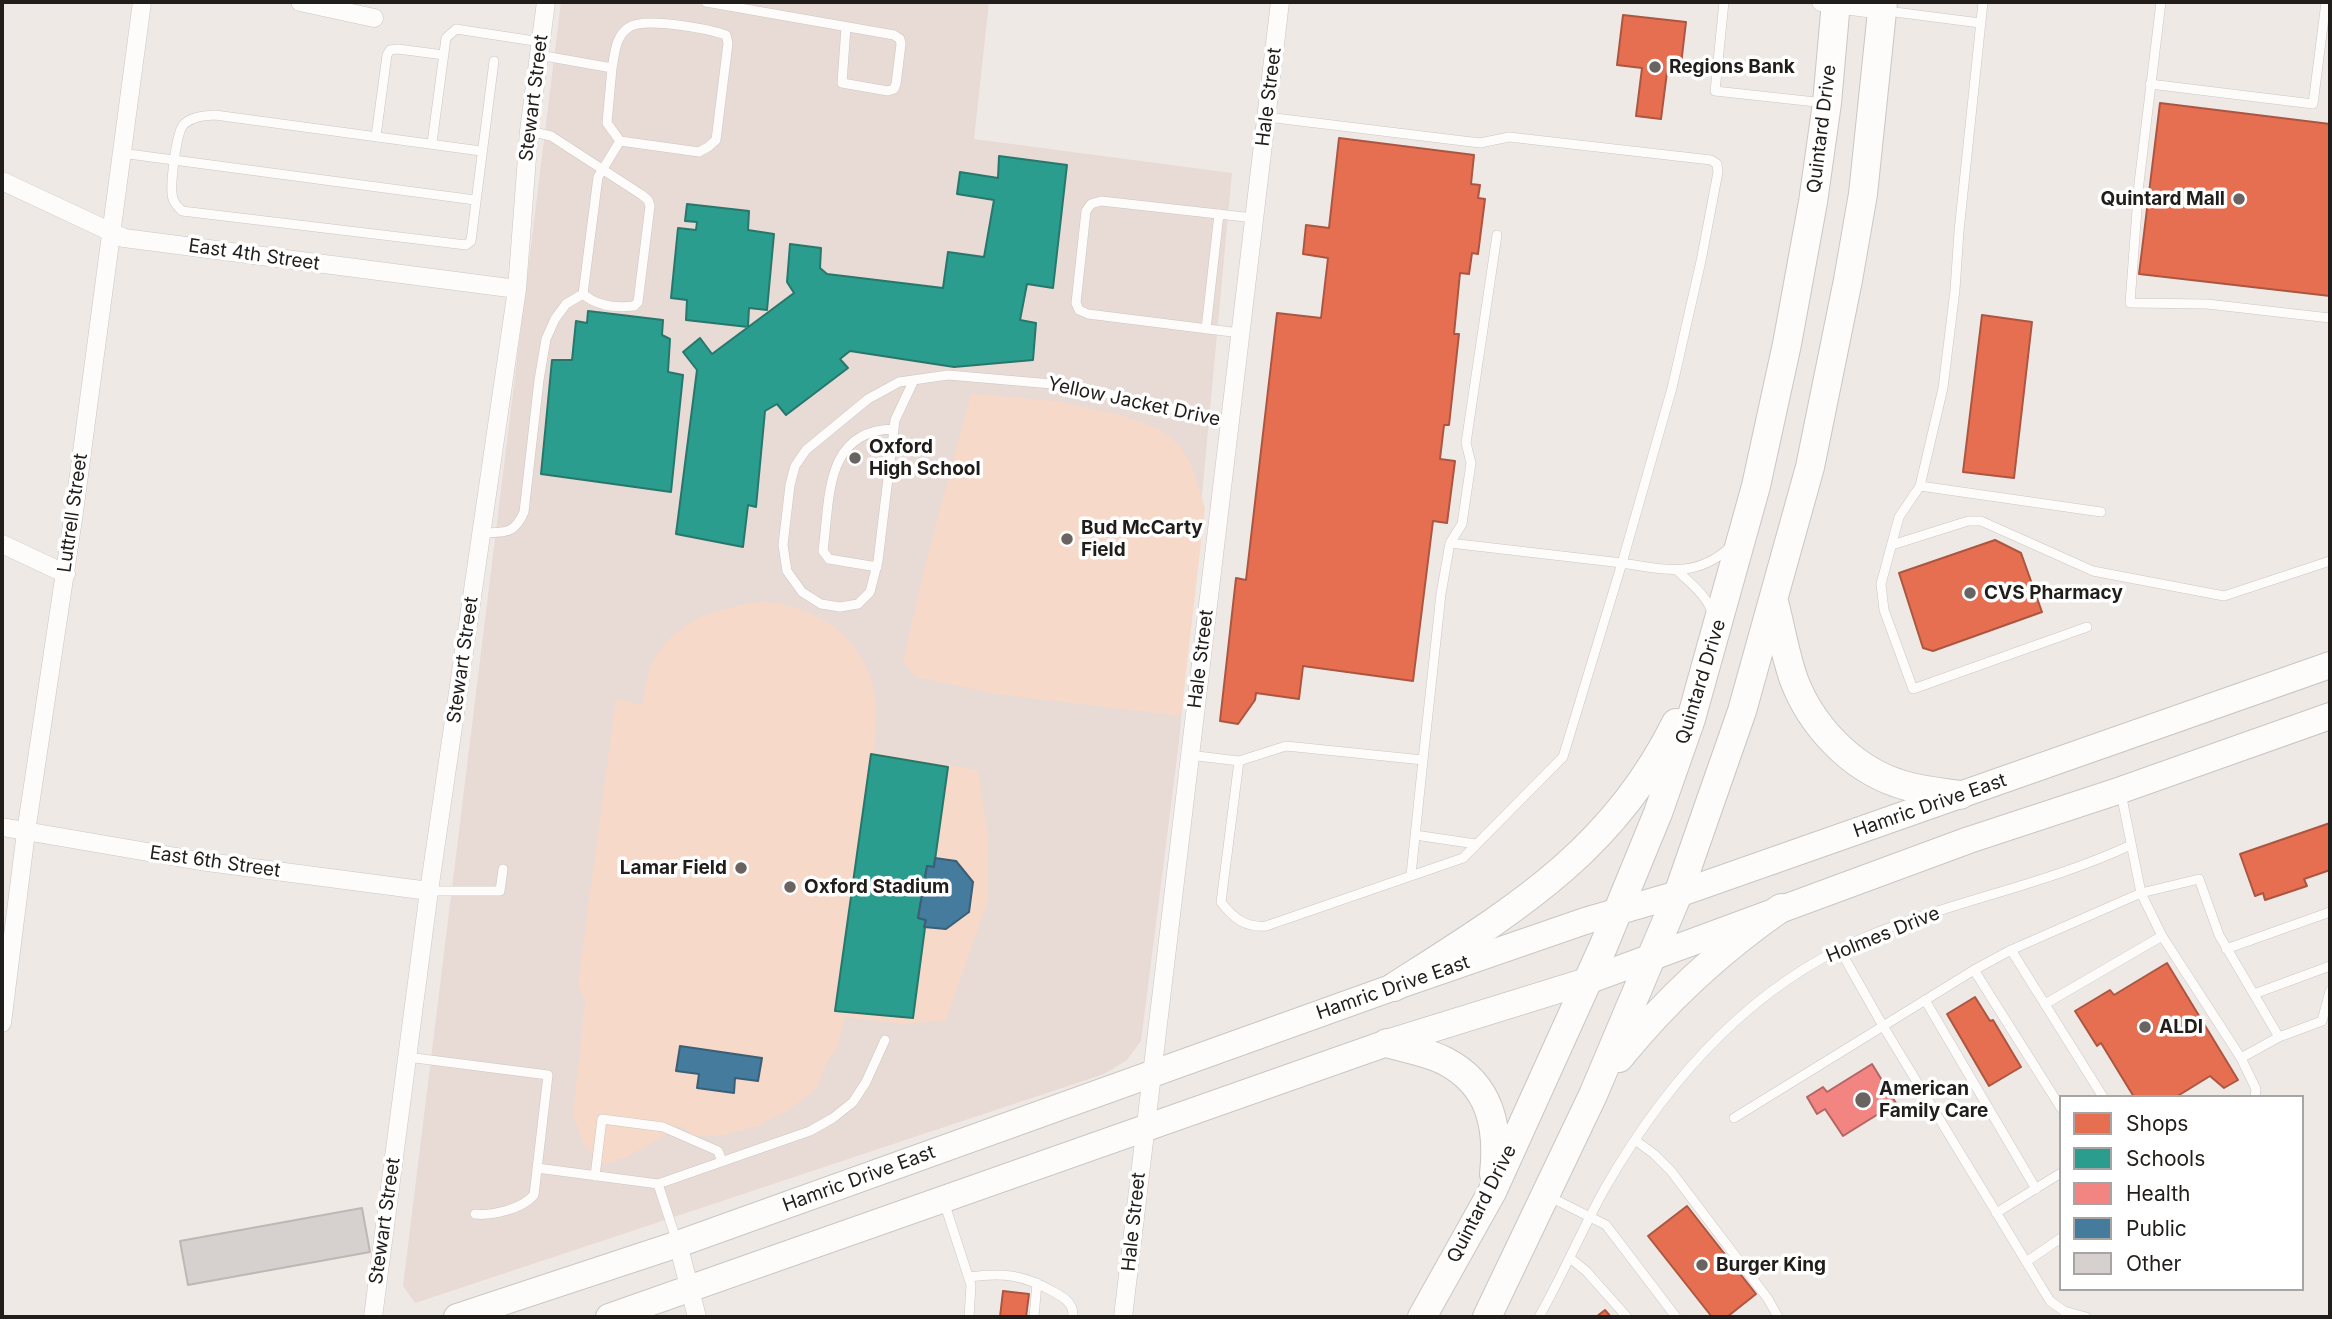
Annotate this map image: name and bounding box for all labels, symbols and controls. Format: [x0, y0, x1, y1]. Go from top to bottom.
street label: Stewart Street [515, 33, 553, 163]
street label: Hale Street [1252, 46, 1286, 148]
place label: Regions Bank [1669, 56, 1795, 78]
marker: Regions Bank [1647, 59, 1663, 75]
street label: Quintard Drive [1803, 63, 1841, 195]
place label: Quintard Mall [2101, 188, 2225, 210]
marker: Quintard Mall [2231, 191, 2247, 207]
street label: East 4th Street [187, 235, 321, 275]
street label: Yellow Jacket Drive [1046, 373, 1222, 431]
place label: Oxford High School [869, 436, 981, 480]
marker: Oxford High School [847, 450, 863, 466]
street label: Luttrell Street [53, 452, 93, 574]
place label: Bud McCarty Field [1081, 517, 1203, 561]
marker: Bud McCarty Field [1059, 531, 1075, 547]
place label: CVS Pharmacy [1984, 582, 2123, 604]
marker: CVS Pharmacy [1962, 585, 1978, 601]
street label: Stewart Street [443, 595, 483, 725]
street label: Hale Street [1184, 608, 1218, 710]
street label: Quintard Drive [1671, 617, 1731, 747]
street label: Hamric Drive East [1850, 769, 2010, 843]
street label: East 6th Street [148, 842, 282, 882]
place label: Lamar Field [620, 857, 727, 879]
marker: Lamar Field [733, 860, 749, 876]
place label: Oxford Stadium [804, 876, 949, 898]
marker: Oxford Stadium [782, 879, 798, 895]
street label: Holmes Drive [1823, 902, 1943, 968]
street label: Hamric Drive East [1313, 951, 1473, 1025]
place label: ALDI [2159, 1016, 2203, 1038]
marker: ALDI [2137, 1019, 2153, 1035]
place label: American Family Care [1879, 1078, 1988, 1122]
marker: American Family Care [1853, 1090, 1873, 1110]
legend [2059, 1095, 2304, 1291]
text: Shops [2126, 1111, 2188, 1136]
street label: Hamric Drive East [780, 1141, 938, 1217]
street label: Quintard Drive [1442, 1141, 1522, 1267]
text: Schools [2126, 1146, 2205, 1171]
street label: Stewart Street [365, 1156, 405, 1286]
street label: Hale Street [1117, 1171, 1151, 1273]
text: Health [2126, 1181, 2191, 1206]
text: Public [2126, 1216, 2187, 1241]
text: Other [2126, 1251, 2182, 1276]
place label: Burger King [1716, 1254, 1826, 1276]
marker: Burger King [1694, 1257, 1710, 1273]

